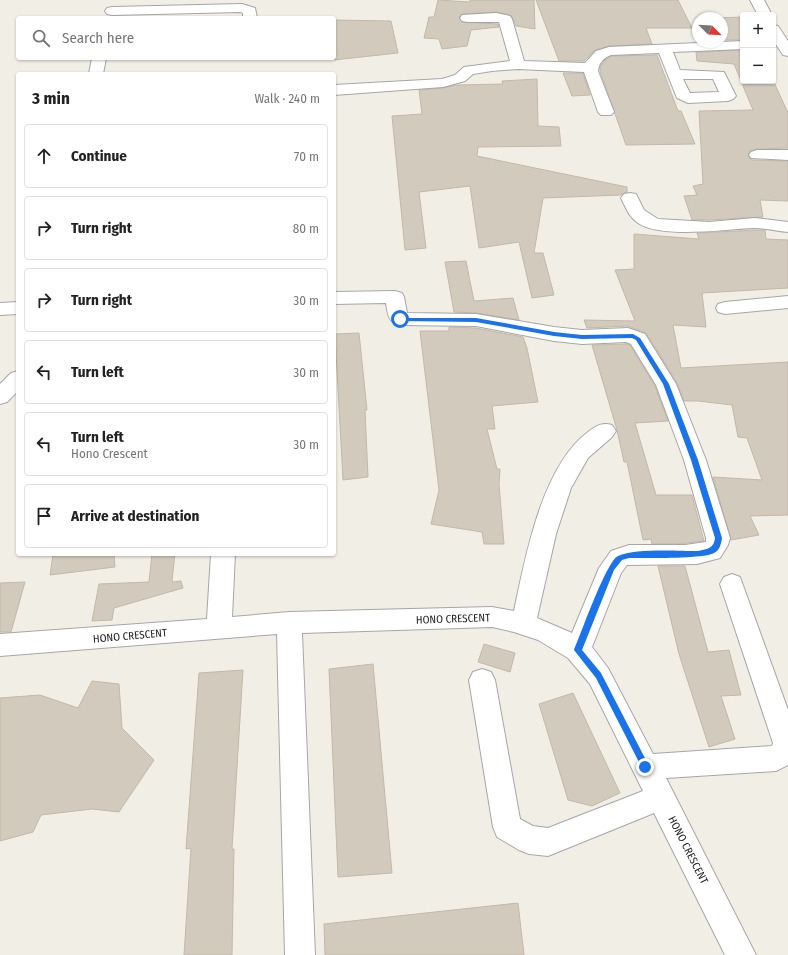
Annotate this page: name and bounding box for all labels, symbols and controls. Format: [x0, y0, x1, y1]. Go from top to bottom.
north arrow [692, 12, 728, 48]
map controls [740, 12, 776, 84]
button: + [740, 12, 776, 48]
search box [16, 16, 336, 60]
icon: search [30, 27, 52, 49]
text: Search here [62, 29, 134, 47]
button: − [740, 48, 776, 84]
text: 3 min [32, 88, 70, 109]
text: Walk · 240 m [254, 91, 320, 106]
icon: ahead [33, 145, 55, 167]
text: Continue [71, 147, 127, 165]
text: 70 m [294, 149, 319, 164]
icon: right [33, 217, 55, 239]
text: Turn right [71, 219, 132, 237]
text: 80 m [293, 221, 319, 236]
icon: right [33, 289, 55, 311]
text: Turn right [71, 291, 132, 309]
text: 30 m [293, 293, 319, 308]
route start [391, 310, 409, 328]
icon: left [33, 361, 55, 383]
text: Turn left [71, 363, 124, 381]
text: 30 m [293, 365, 319, 380]
text: Turn left [71, 428, 124, 446]
icon: left [33, 433, 55, 455]
text: 30 m [293, 437, 319, 452]
text: Hono Crescent [71, 446, 148, 461]
icon: arrive [33, 505, 55, 527]
text: Arrive at destination [71, 507, 199, 525]
street label: HONO CRESCENT [416, 611, 491, 627]
street label: HONO CRESCENT [92, 626, 168, 646]
route end [636, 758, 654, 776]
street label: HONO CRESCENT [665, 814, 711, 887]

